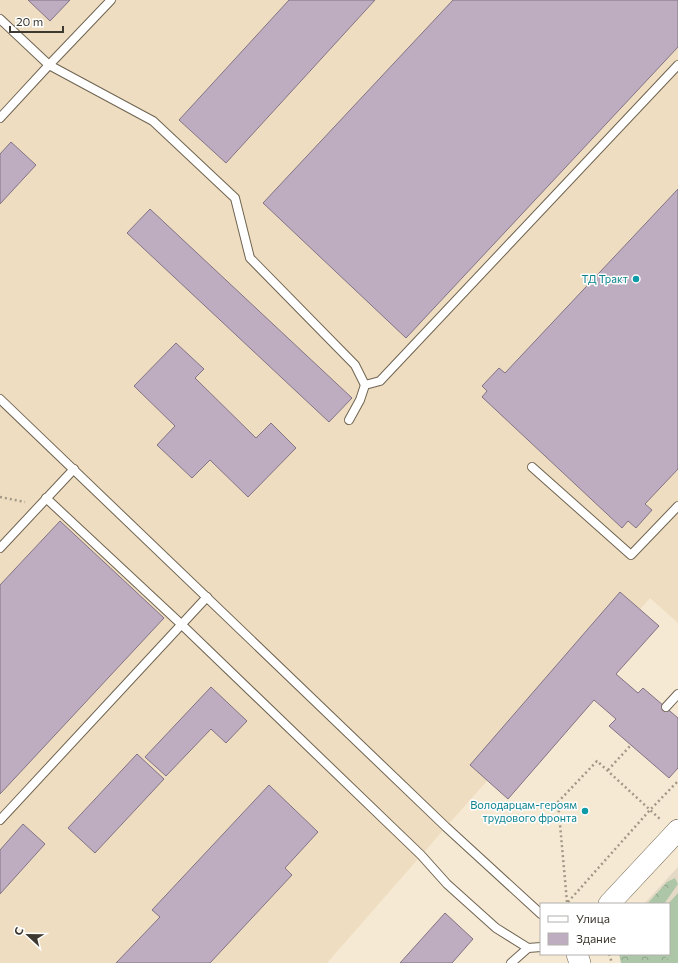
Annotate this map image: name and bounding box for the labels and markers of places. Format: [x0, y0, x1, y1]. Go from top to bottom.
place label: ТД Тракт [582, 272, 628, 285]
marker: ТД Тракт [631, 274, 641, 284]
place label: Володарцам-героям трудового фронта [470, 798, 577, 824]
marker: Володарцам-героям трудового фронта [580, 806, 590, 816]

